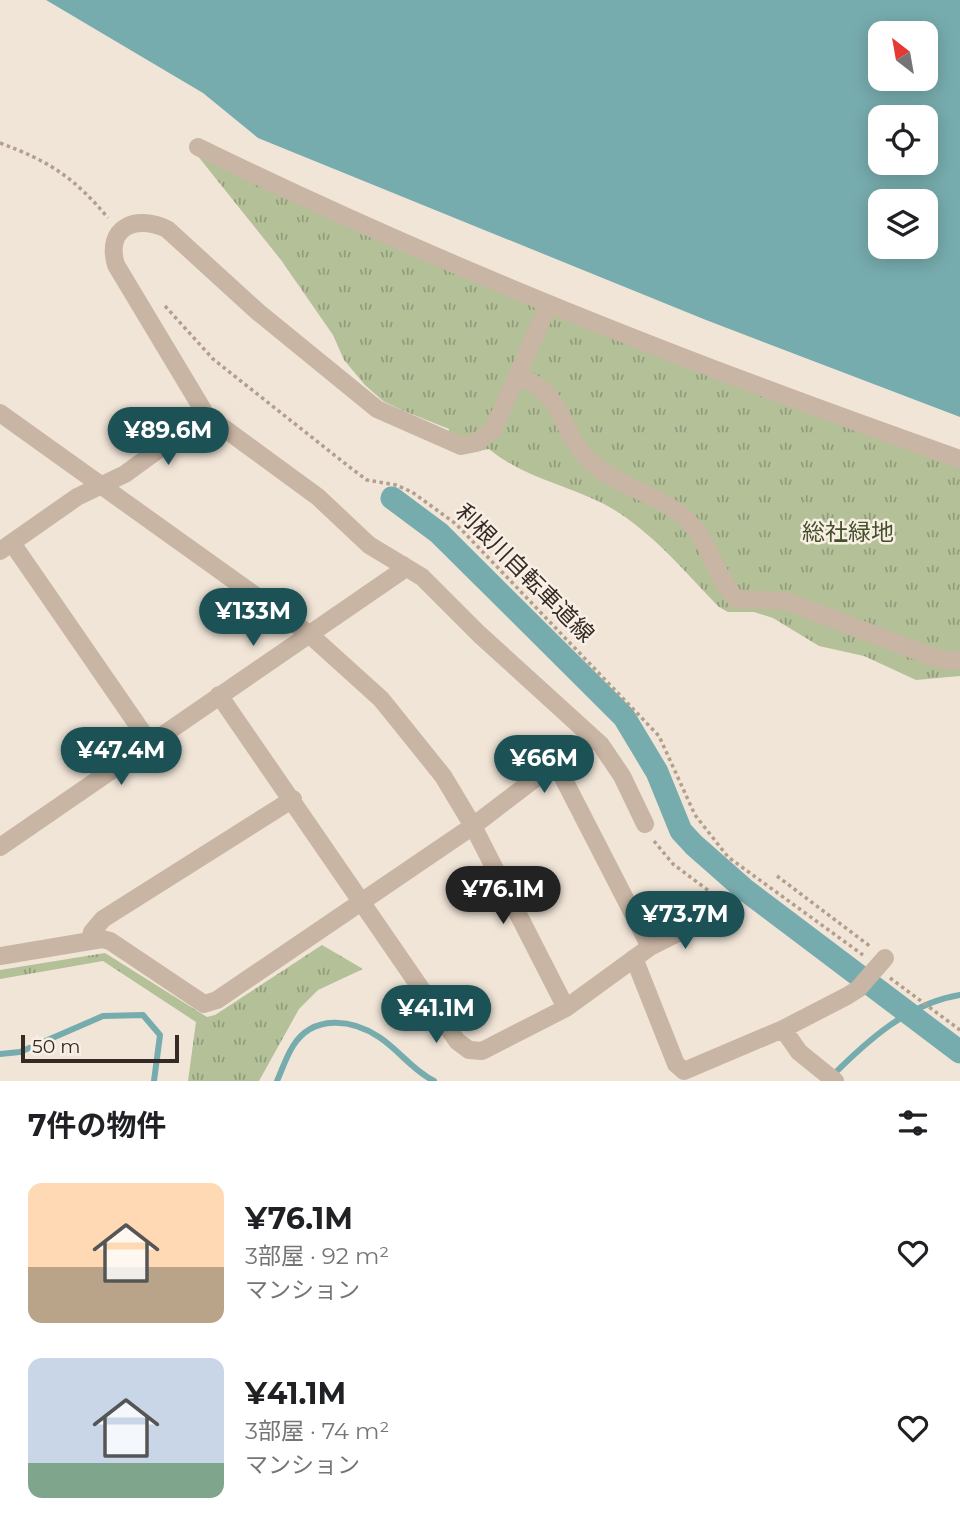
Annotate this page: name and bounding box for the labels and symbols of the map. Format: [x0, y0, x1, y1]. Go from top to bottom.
north arrow [868, 21, 938, 91]
pin: ¥89.6M [111, 407, 225, 467]
street label: 利根川自転車道線 [450, 498, 600, 648]
park label: 総社緑地 [802, 518, 894, 546]
pin: ¥133M [204, 588, 302, 648]
pin: ¥47.4M [64, 728, 178, 787]
pin: ¥66M [503, 736, 585, 795]
pin: ¥76.1M [446, 866, 560, 926]
pin: ¥73.7M [628, 892, 742, 951]
pin: ¥41.1M [379, 986, 493, 1045]
scale bar [21, 1032, 178, 1064]

